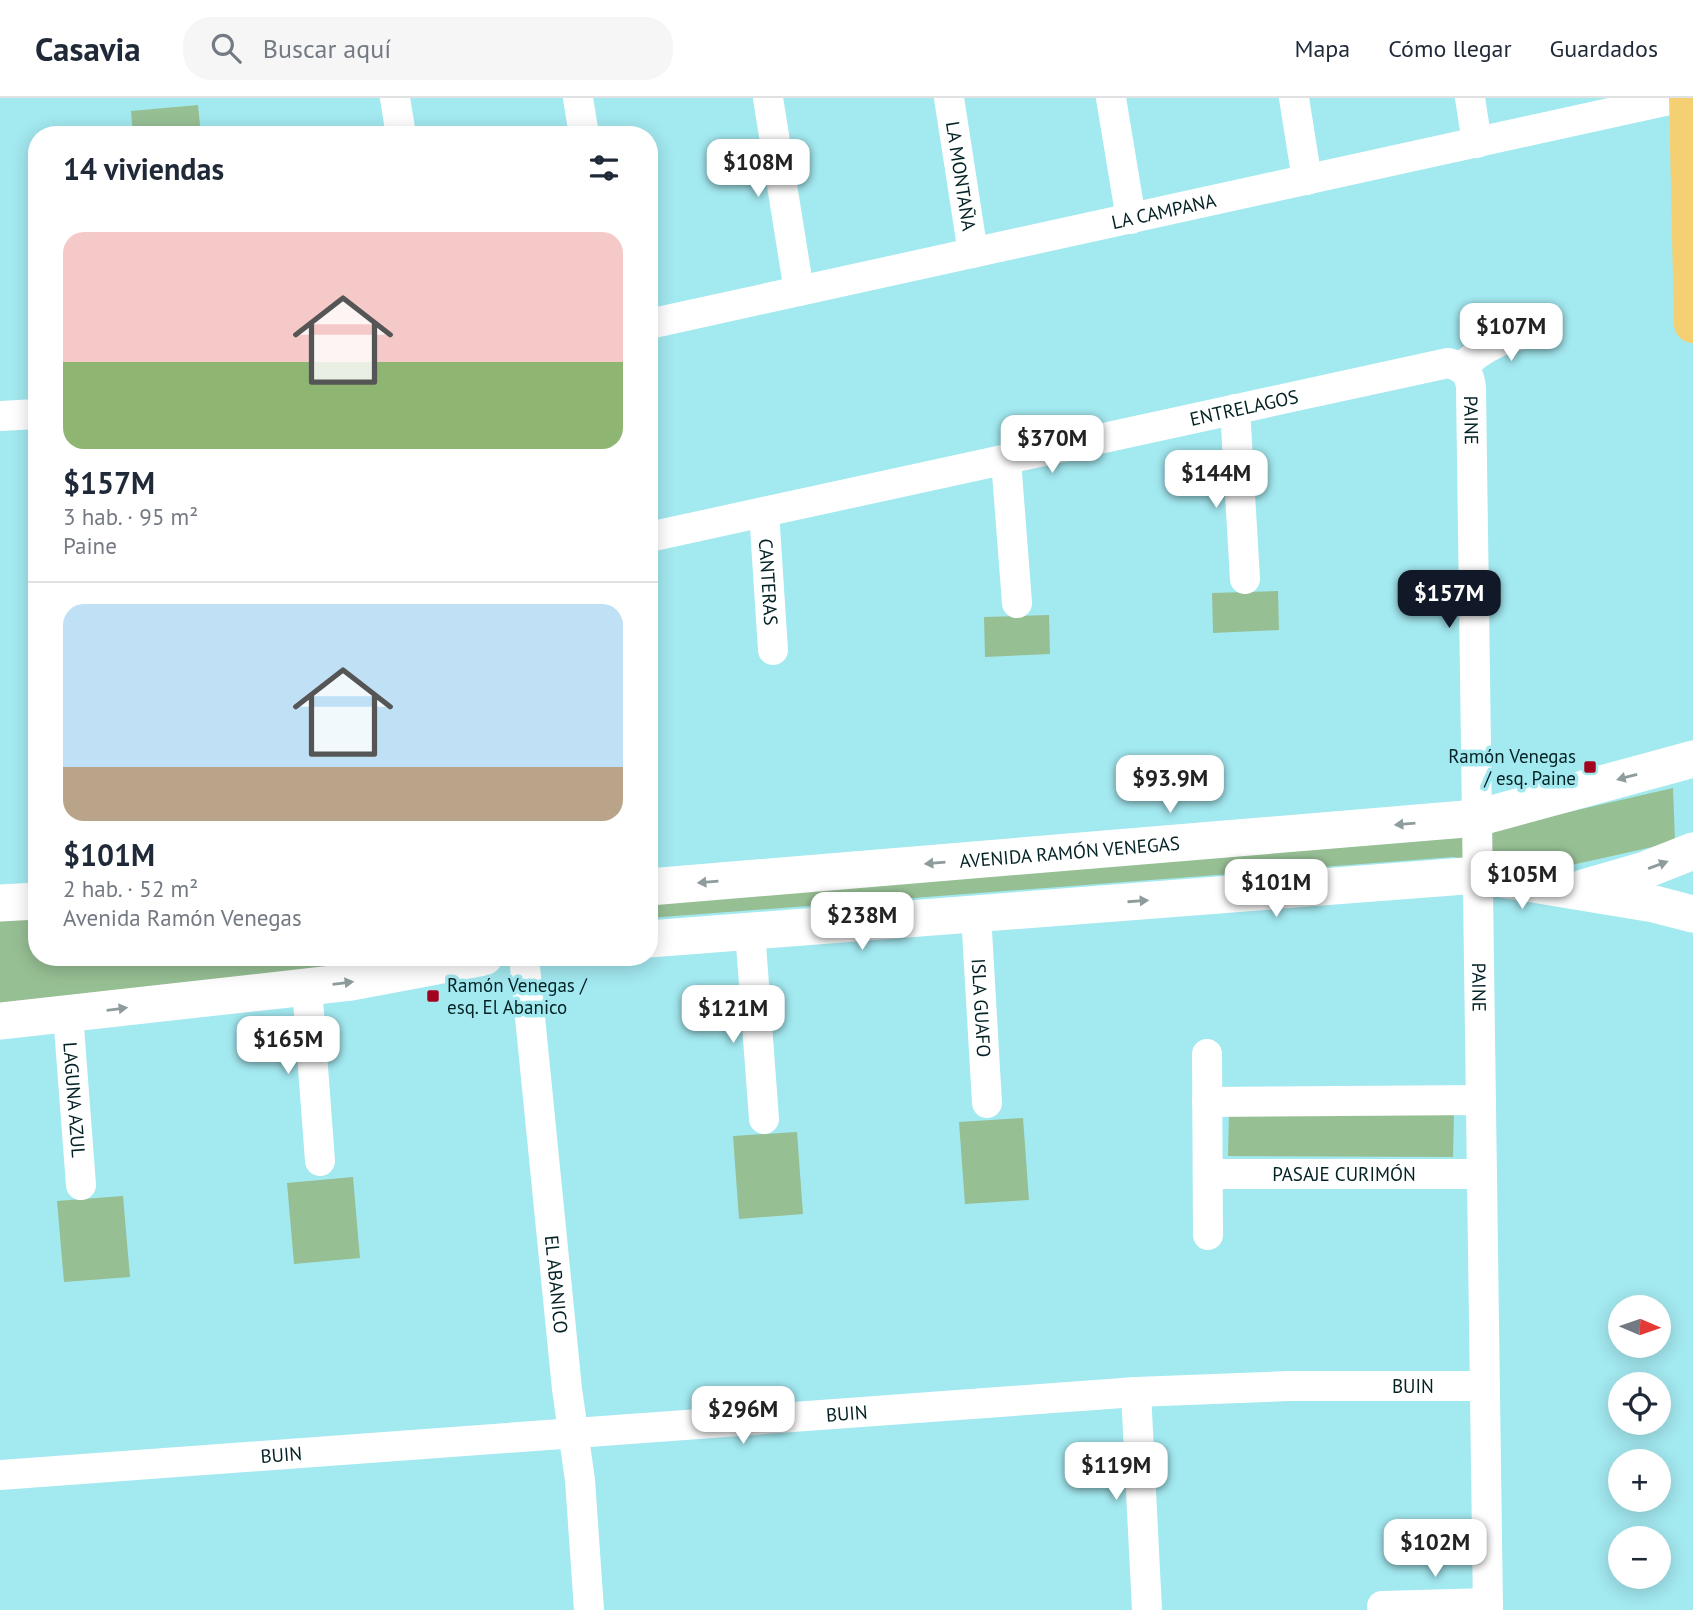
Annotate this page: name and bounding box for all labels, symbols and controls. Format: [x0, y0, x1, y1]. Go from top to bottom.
search box [183, 17, 673, 80]
text: Casavia [35, 27, 141, 70]
icon: search [207, 29, 245, 67]
text: Buscar aquí [263, 32, 391, 65]
text: Mapa [1294, 33, 1350, 64]
text: Cómo llegar [1388, 33, 1512, 64]
text: Guardados [1550, 33, 1658, 64]
street label: LA MONTAÑA [941, 120, 981, 233]
pin: $108M [709, 140, 807, 199]
text: $108M [723, 147, 793, 176]
text: 14 viviendas [63, 149, 224, 188]
icon: filters [585, 149, 623, 187]
street label: LA CAMPANA [1109, 188, 1218, 234]
icon: home [280, 277, 406, 403]
pin: $107M [1462, 303, 1560, 363]
text: $107M [1476, 311, 1546, 340]
street label: ENTRELAGOS [1188, 384, 1301, 431]
street label: PAINE [1459, 396, 1484, 445]
pin: $370M [1003, 416, 1101, 475]
text: $370M [1017, 423, 1087, 452]
pin: $144M [1167, 450, 1265, 510]
text: $144M [1181, 458, 1251, 487]
text: $157M [63, 463, 155, 502]
text: 3 hab. · 95 m² [63, 502, 198, 531]
text: Paine [63, 531, 117, 560]
street label: CANTERAS [754, 538, 783, 626]
pin: $157M [1400, 570, 1498, 630]
text: $157M [1414, 578, 1484, 607]
icon: home [280, 649, 406, 775]
place label: Ramón Venegas / esq. Paine [1448, 744, 1576, 790]
pin: $93.9M [1113, 756, 1227, 815]
marker: Ramón Venegas / esq. Paine [1582, 759, 1598, 775]
text: $93.9M [1132, 763, 1208, 792]
one-way arrow [1616, 772, 1638, 783]
one-way arrow [1394, 819, 1416, 830]
street label: AVENIDA RAMÓN VENEGAS [958, 831, 1181, 873]
text: $101M [63, 835, 155, 874]
pin: $105M [1473, 852, 1571, 911]
one-way arrow [923, 858, 945, 869]
text: $105M [1487, 859, 1557, 888]
one-way arrow [1648, 859, 1669, 870]
pin: $101M [1227, 860, 1325, 919]
text: $101M [1241, 867, 1311, 896]
text: 2 hab. · 52 m² [63, 874, 198, 903]
one-way arrow [697, 877, 719, 888]
pin: $238M [813, 892, 911, 952]
one-way arrow [1127, 895, 1149, 906]
text: $238M [827, 900, 897, 929]
text: Avenida Ramón Venegas [63, 903, 302, 932]
street label: ISLA GUAFO [967, 958, 996, 1058]
street label: PAINE [1467, 963, 1492, 1012]
place label: Ramón Venegas / esq. El Abanico [447, 973, 588, 1019]
one-way arrow [332, 977, 354, 988]
pin: $121M [684, 986, 782, 1045]
marker: Ramón Venegas / esq. El Abanico [425, 988, 441, 1004]
text: $121M [698, 993, 768, 1022]
one-way arrow [106, 1003, 128, 1014]
pin: $165M [239, 1016, 337, 1076]
text: $165M [253, 1024, 323, 1053]
street label: LAGUNA AZUL [58, 1041, 91, 1158]
street label: PASAJE CURIMÓN [1272, 1162, 1416, 1186]
street label: EL ABANICO [540, 1234, 573, 1335]
north arrow [1608, 1295, 1671, 1358]
map controls [1608, 1295, 1671, 1589]
button: locate [1608, 1372, 1671, 1435]
street label: BUIN [1392, 1374, 1434, 1398]
pin: $296M [694, 1386, 792, 1446]
text: $296M [708, 1394, 778, 1423]
street label: BUIN [825, 1400, 868, 1427]
street label: BUIN [260, 1441, 303, 1468]
pin: $119M [1067, 1442, 1165, 1502]
button: + [1608, 1449, 1671, 1512]
text: $119M [1081, 1450, 1151, 1479]
pin: $102M [1386, 1520, 1484, 1579]
button: − [1608, 1526, 1671, 1589]
text: $102M [1400, 1527, 1470, 1556]

